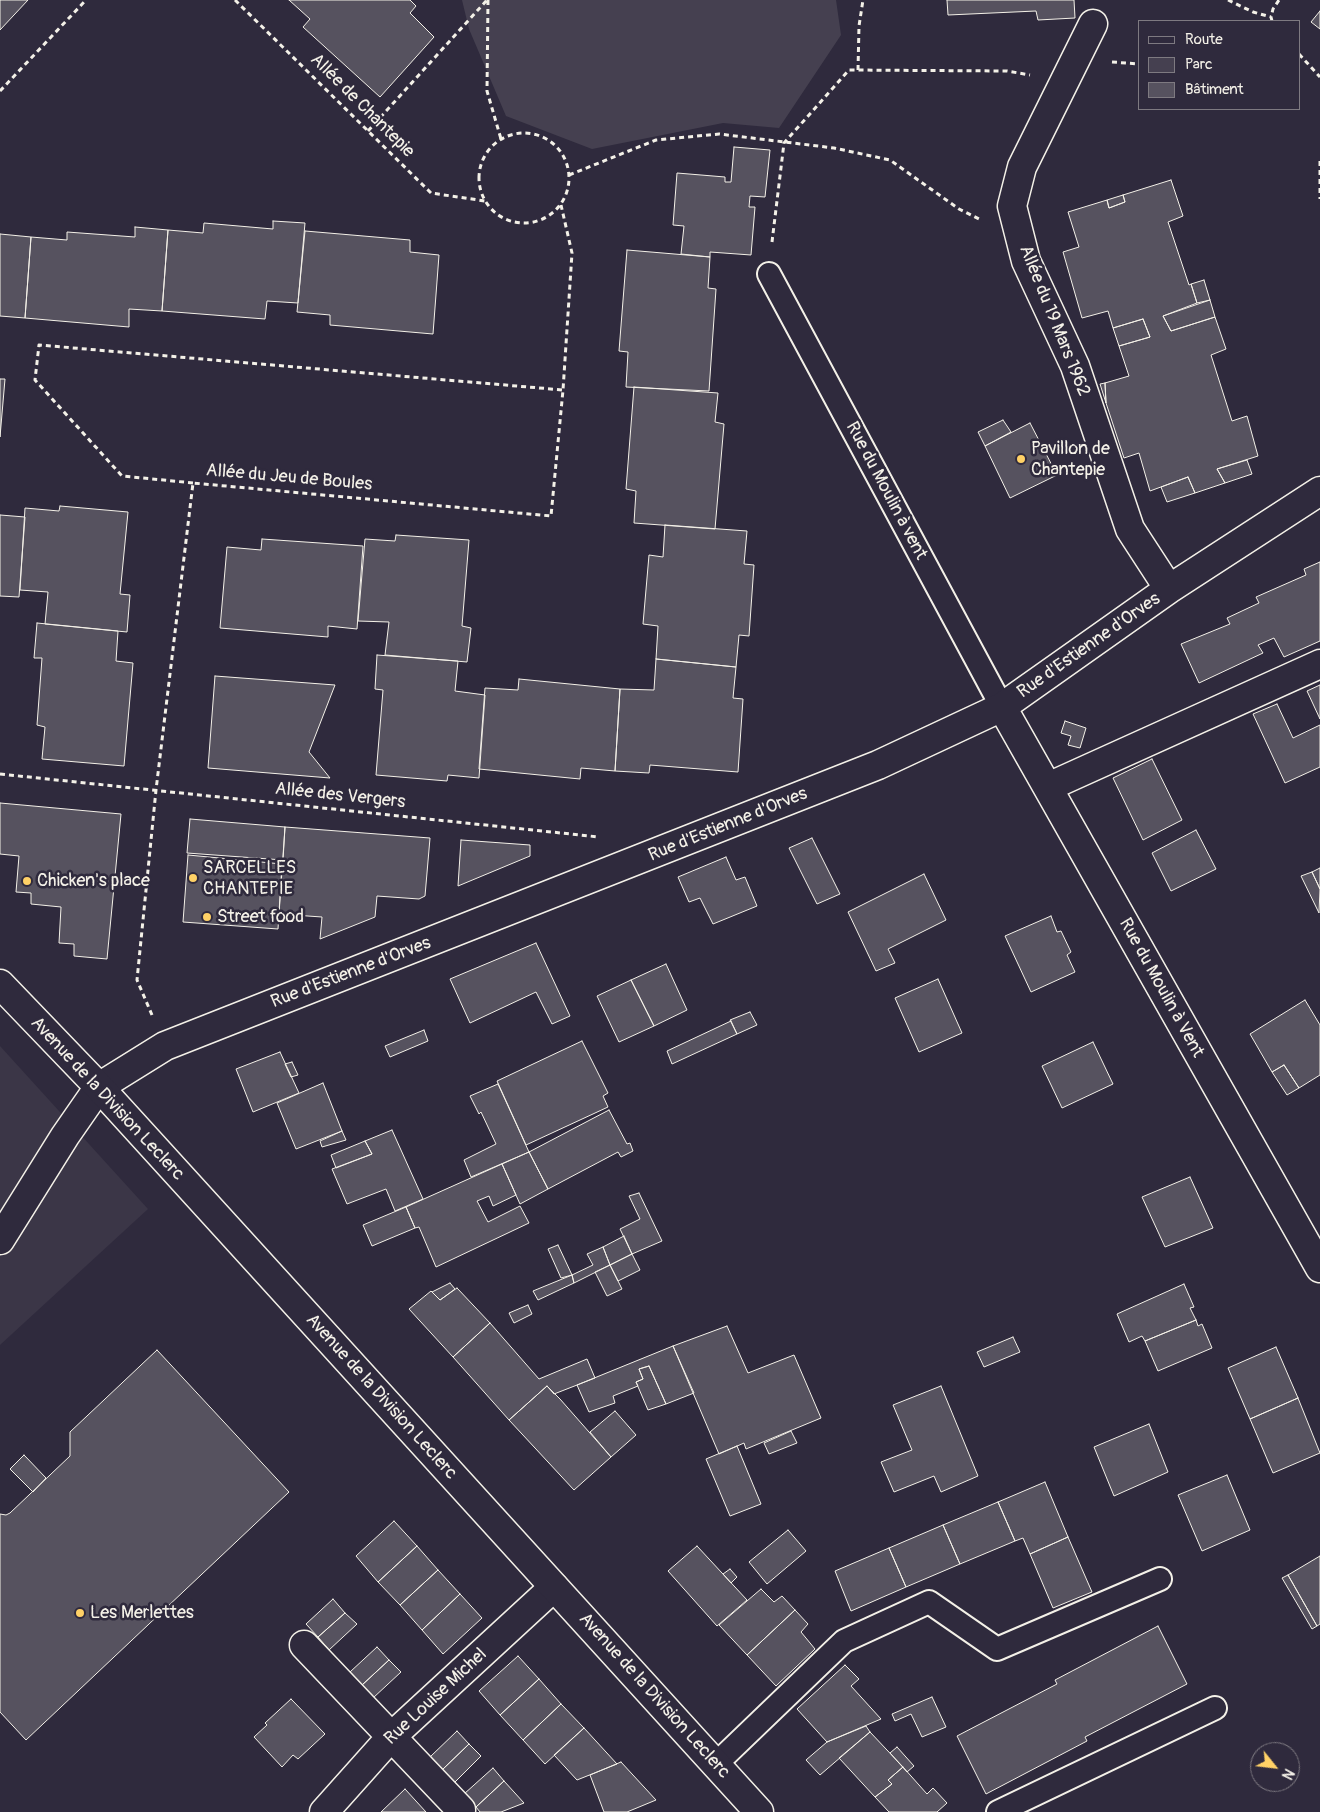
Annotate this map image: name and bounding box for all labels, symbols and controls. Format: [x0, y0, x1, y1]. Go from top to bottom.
legend [1138, 20, 1300, 110]
text: Route [1185, 30, 1223, 49]
street label: Allée de Chantepie [305, 49, 419, 163]
text: Parc [1185, 55, 1213, 74]
text: Bâtiment [1185, 80, 1244, 99]
street label: Allée du 19 Mars 1962 [1014, 242, 1094, 400]
street label: Rue du Moulin à vent [841, 418, 931, 564]
place label: Pavillon de Chantepie [1031, 438, 1110, 480]
marker: Pavillon de Chantepie [1015, 453, 1027, 465]
street label: Allée du Jeu de Boules [205, 460, 373, 496]
street label: Rue d'Estienne d'Orves [1013, 589, 1165, 703]
street label: Allée des Vergers [274, 778, 406, 814]
street label: Rue d'Estienne d'Orves [645, 783, 811, 867]
place label: SARCELLES CHANTEPIE [203, 857, 296, 900]
place label: Chicken's place [37, 870, 150, 892]
marker: SARCELLES CHANTEPIE [187, 872, 199, 884]
marker: Chicken's place [21, 875, 33, 887]
place label: Street food [217, 906, 304, 928]
marker: Street food [201, 911, 213, 923]
street label: Rue du Moulin à Vent [1114, 915, 1208, 1061]
street label: Rue d'Estienne d'Orves [268, 933, 434, 1013]
street label: Avenue de la Division Leclerc [26, 1013, 188, 1185]
street label: Avenue de la Division Leclerc [301, 1310, 461, 1484]
place label: Les Merlettes [90, 1602, 194, 1624]
marker: Les Merlettes [74, 1607, 86, 1619]
street label: Avenue de la Division Leclerc [574, 1609, 734, 1783]
street label: Rue Louise Michel [380, 1644, 492, 1750]
north arrow [1250, 1742, 1300, 1792]
text: N [1278, 1766, 1297, 1782]

